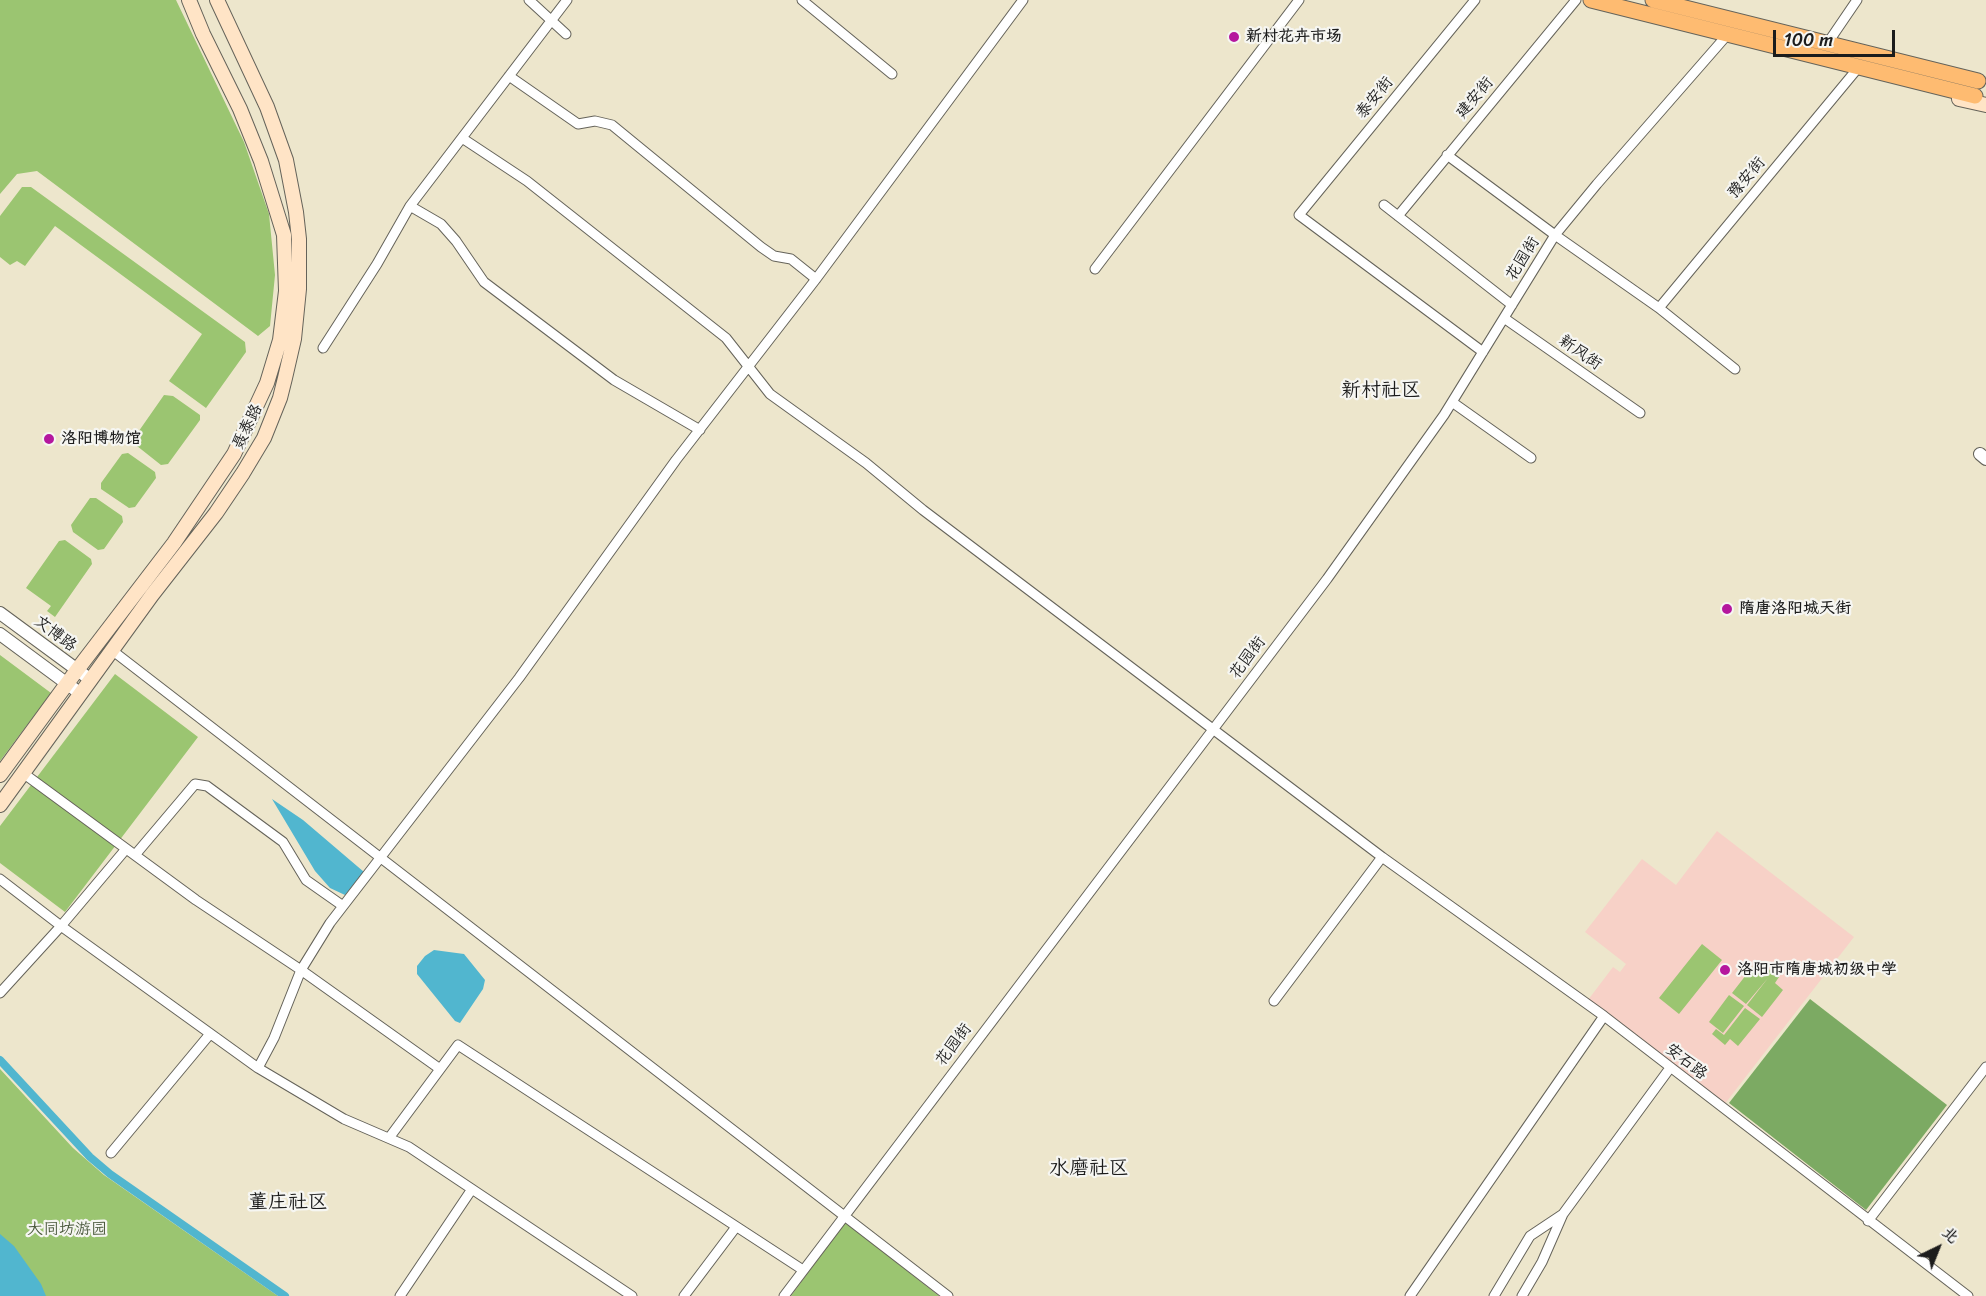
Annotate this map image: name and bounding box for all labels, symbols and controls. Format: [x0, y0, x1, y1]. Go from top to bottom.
scale bar [1776, 18, 1898, 56]
text: 100 m [1784, 24, 1833, 56]
place label: 新村花卉市场 [1246, 27, 1342, 47]
marker: 新村花卉市场 [1227, 30, 1241, 44]
street label: 泰安街 [1352, 73, 1398, 123]
street label: 建安街 [1452, 73, 1498, 123]
street label: 豫安街 [1724, 153, 1770, 203]
street label: 花园街 [1502, 234, 1544, 284]
street label: 新风街 [1555, 331, 1605, 375]
district label: 新村社区 [1341, 379, 1421, 403]
street label: 聂泰路 [229, 401, 267, 453]
place label: 洛阳博物馆 [61, 429, 141, 449]
marker: 洛阳博物馆 [42, 432, 56, 446]
place label: 隋唐洛阳城天街 [1739, 599, 1851, 619]
marker: 隋唐洛阳城天街 [1720, 602, 1734, 616]
street label: 文博路 [30, 612, 80, 656]
street label: 花园街 [1226, 633, 1270, 683]
place label: 洛阳市隋唐城初级中学 [1737, 960, 1897, 980]
marker: 洛阳市隋唐城初级中学 [1718, 963, 1732, 977]
street label: 花园街 [932, 1020, 976, 1070]
street label: 安石路 [1661, 1040, 1711, 1084]
district label: 水磨社区 [1049, 1157, 1129, 1181]
district label: 董庄社区 [248, 1191, 328, 1215]
north arrow [1908, 1218, 1968, 1278]
text: 北 [1935, 1218, 1966, 1251]
park label: 大同坊游园 [27, 1220, 107, 1240]

